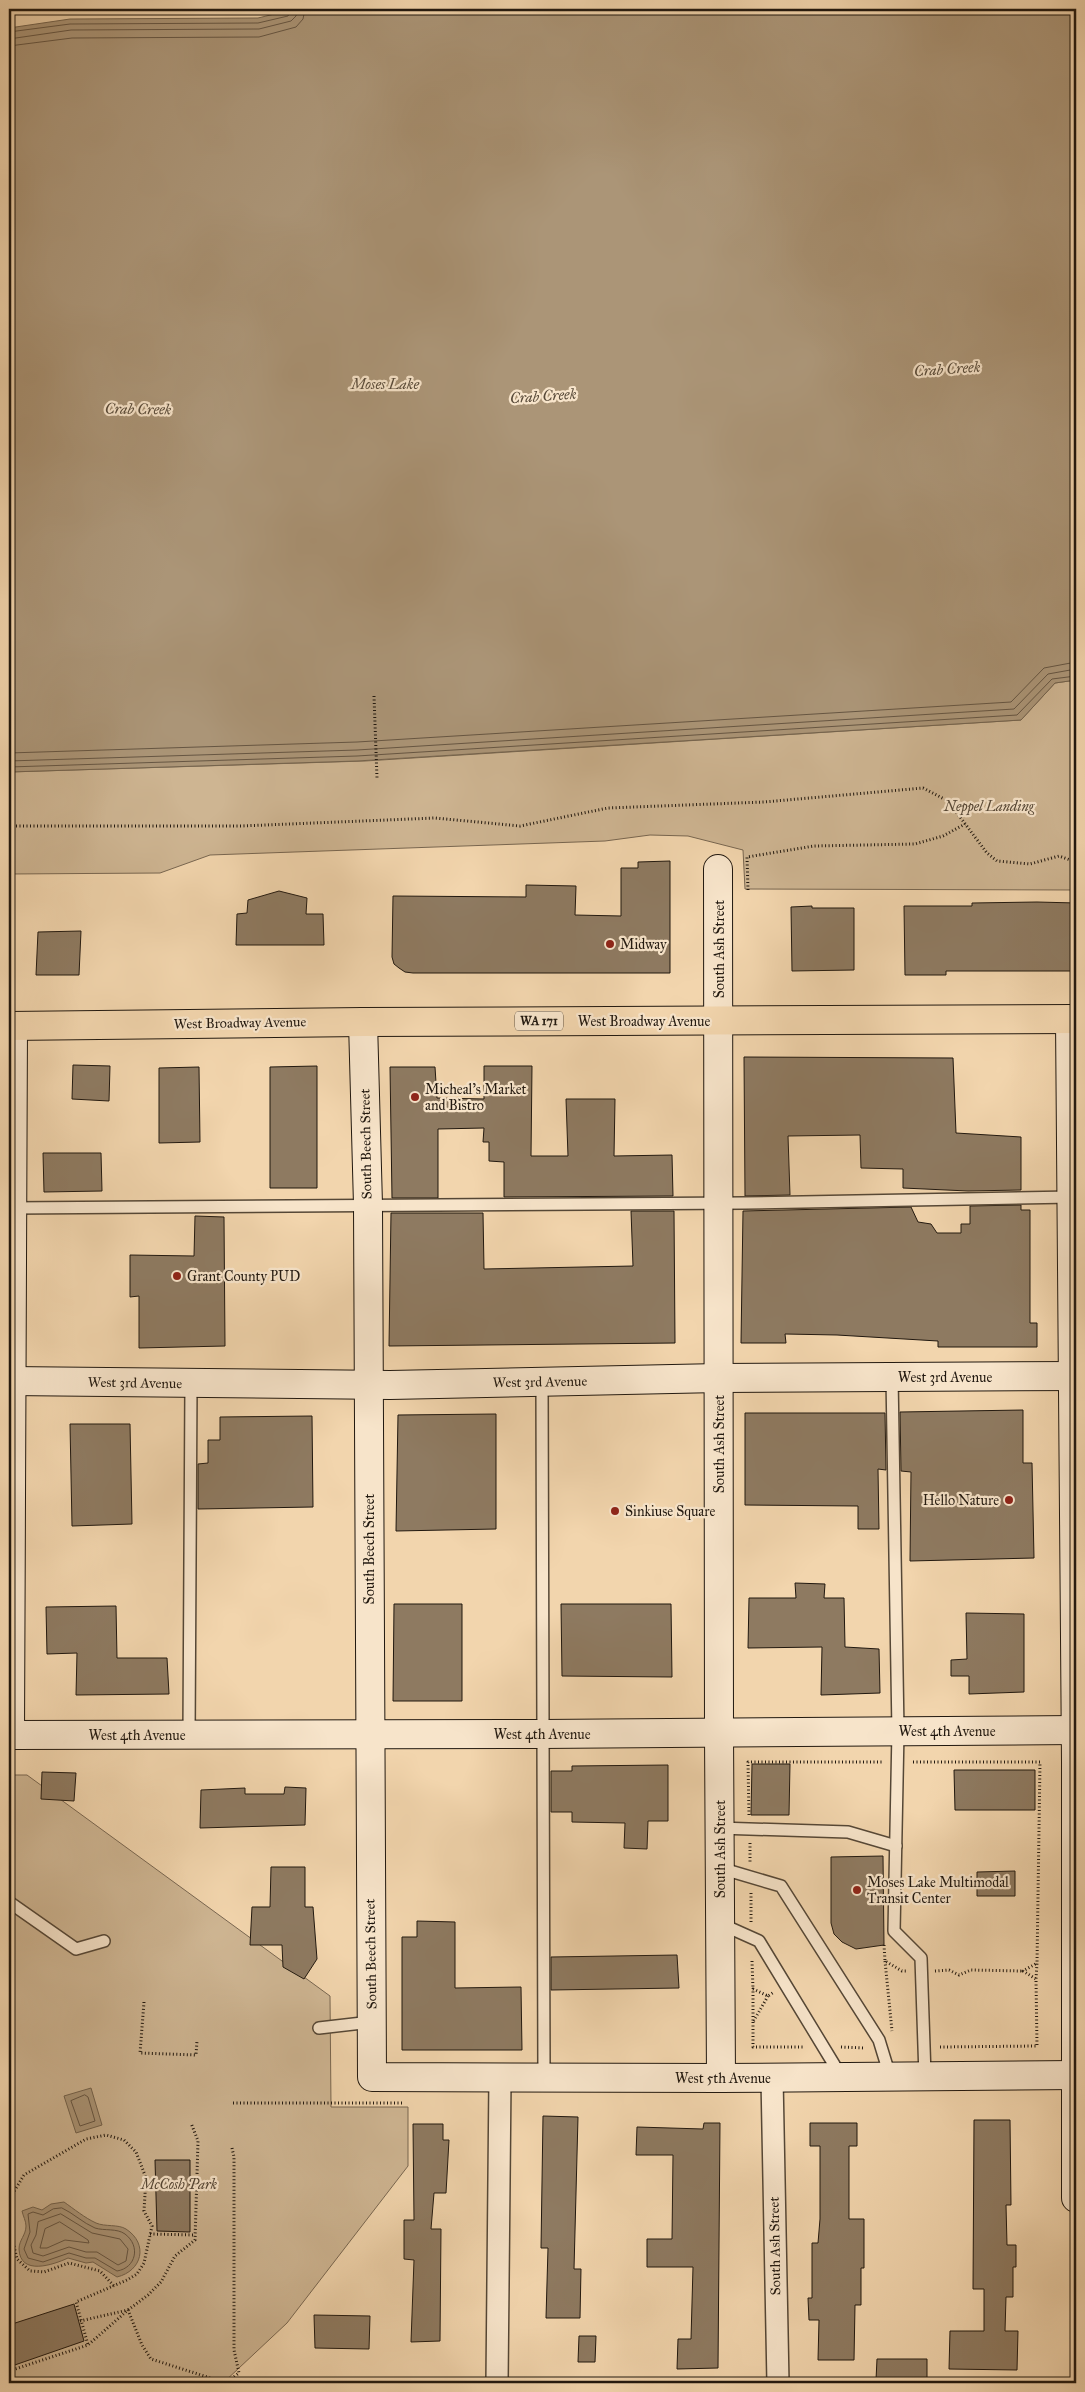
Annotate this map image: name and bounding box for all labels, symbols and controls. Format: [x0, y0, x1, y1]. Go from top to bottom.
water label: Crab Creek [913, 358, 981, 380]
water label: Moses Lake [349, 375, 419, 393]
water label: Crab Creek [509, 385, 577, 407]
water label: Crab Creek [105, 399, 172, 419]
park label: Neppel Landing [943, 798, 1035, 816]
street label: South Ash Street [711, 900, 728, 998]
place label: Midway [620, 936, 667, 953]
marker: Midway [604, 938, 616, 950]
road number: WA 171 [515, 1011, 563, 1030]
street label: West Broadway Avenue [174, 1013, 307, 1033]
street label: West Broadway Avenue [578, 1013, 710, 1030]
place label: Micheal's Market and Bistro [425, 1081, 527, 1114]
street label: South Beech Street [357, 1088, 375, 1200]
marker: Micheal's Market and Bistro [409, 1091, 421, 1103]
place label: Grant County PUD [187, 1268, 300, 1285]
marker: Grant County PUD [171, 1270, 183, 1282]
street label: West 3rd Avenue [898, 1369, 992, 1386]
street label: West 3rd Avenue [493, 1373, 588, 1391]
street label: West 3rd Avenue [88, 1374, 183, 1392]
street label: South Ash Street [711, 1395, 728, 1493]
place label: Hello Nature [923, 1492, 999, 1509]
street label: South Beech Street [361, 1494, 378, 1604]
marker: Hello Nature [1003, 1494, 1015, 1506]
place label: Sinkiuse Square [625, 1503, 715, 1521]
marker: Sinkiuse Square [609, 1505, 621, 1517]
street label: West 4th Avenue [898, 1723, 996, 1740]
street label: West 4th Avenue [493, 1726, 591, 1743]
street label: West 4th Avenue [88, 1727, 186, 1744]
street label: South Ash Street [712, 1800, 729, 1898]
place label: Moses Lake Multimodal Transit Center [867, 1874, 1009, 1907]
marker: Moses Lake Multimodal Transit Center [851, 1884, 863, 1896]
street label: South Beech Street [362, 1898, 380, 2010]
street label: West 5th Avenue [675, 2070, 771, 2087]
park label: McCosh Park [139, 2176, 218, 2193]
street label: South Ash Street [766, 2197, 784, 2295]

